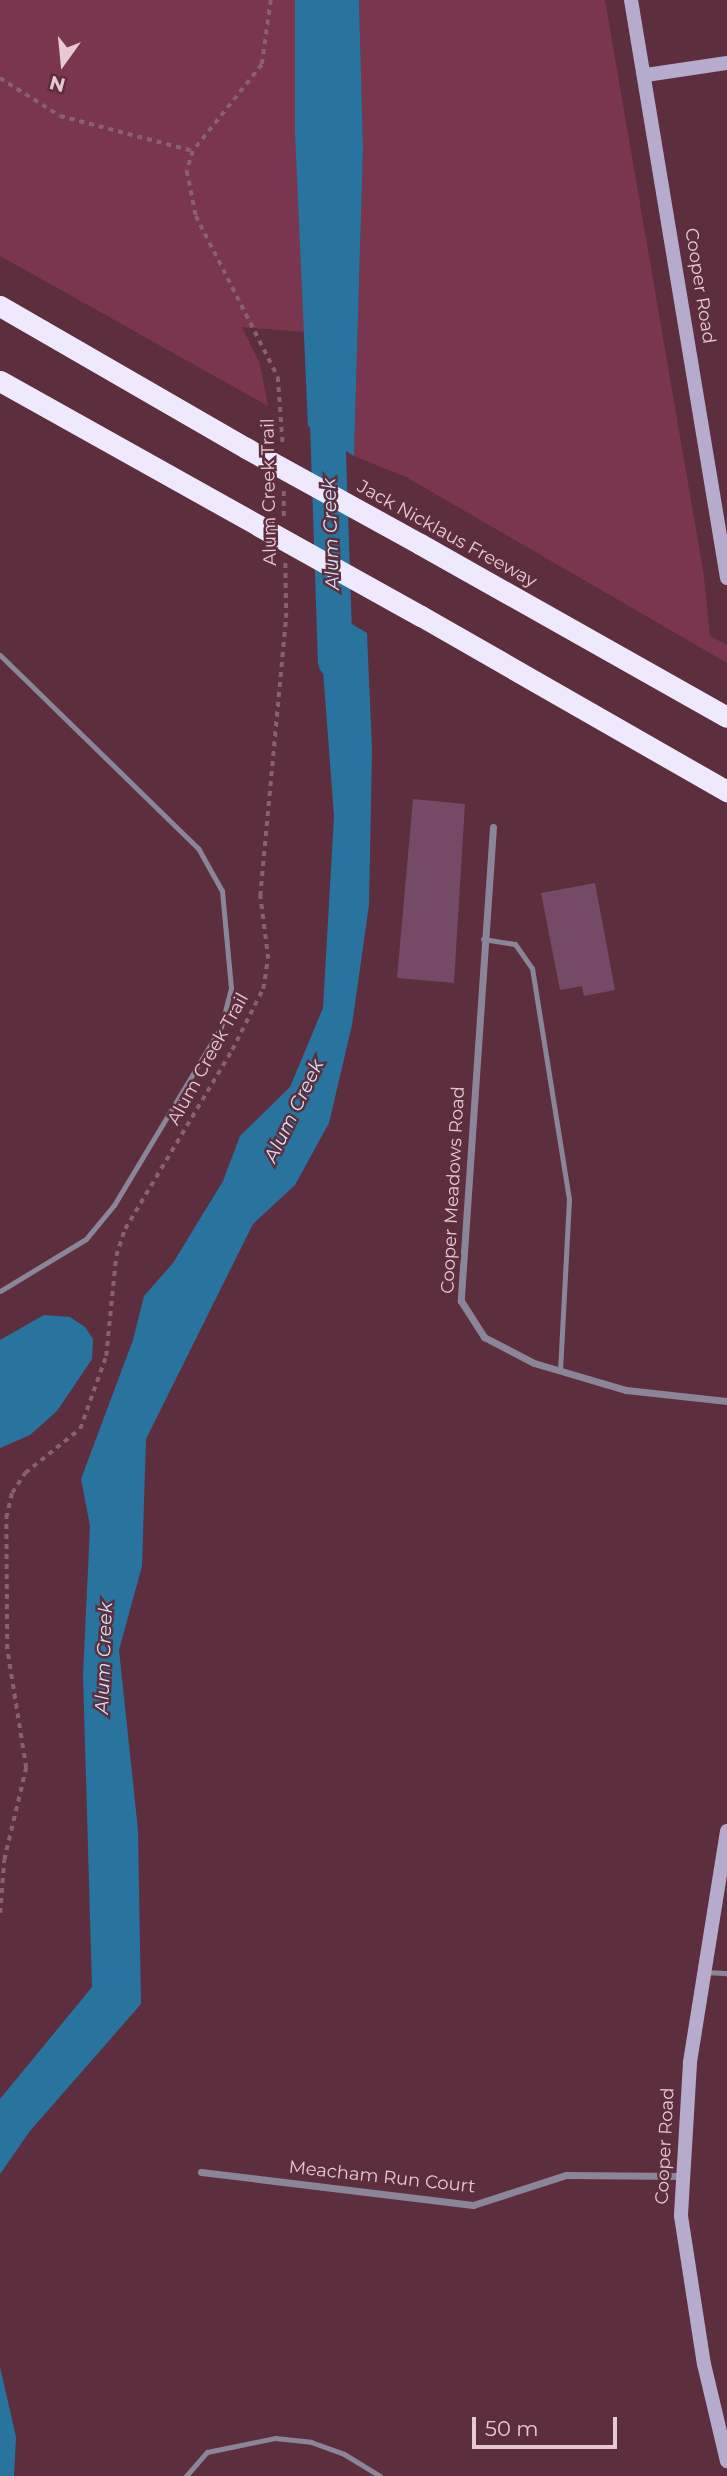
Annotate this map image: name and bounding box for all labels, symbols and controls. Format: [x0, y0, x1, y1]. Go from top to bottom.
north arrow [28, 28, 98, 98]
text: N [47, 71, 68, 97]
street label: Cooper Road [680, 227, 720, 345]
street label: Alum Creek Trail [257, 418, 281, 566]
street label: Jack Nicklaus Freeway [354, 476, 540, 592]
water label: Alum Creek [318, 478, 344, 590]
street label: Alum Creek Trail [163, 989, 253, 1129]
water label: Alum Creek [259, 1056, 329, 1166]
street label: Cooper Meadows Road [437, 1086, 469, 1294]
water label: Alum Creek [91, 1602, 117, 1714]
street label: Cooper Road [651, 2087, 679, 2205]
street label: Meacham Run Court [288, 2156, 476, 2198]
scale bar [475, 2402, 620, 2446]
text: 50 m [485, 2416, 539, 2441]

